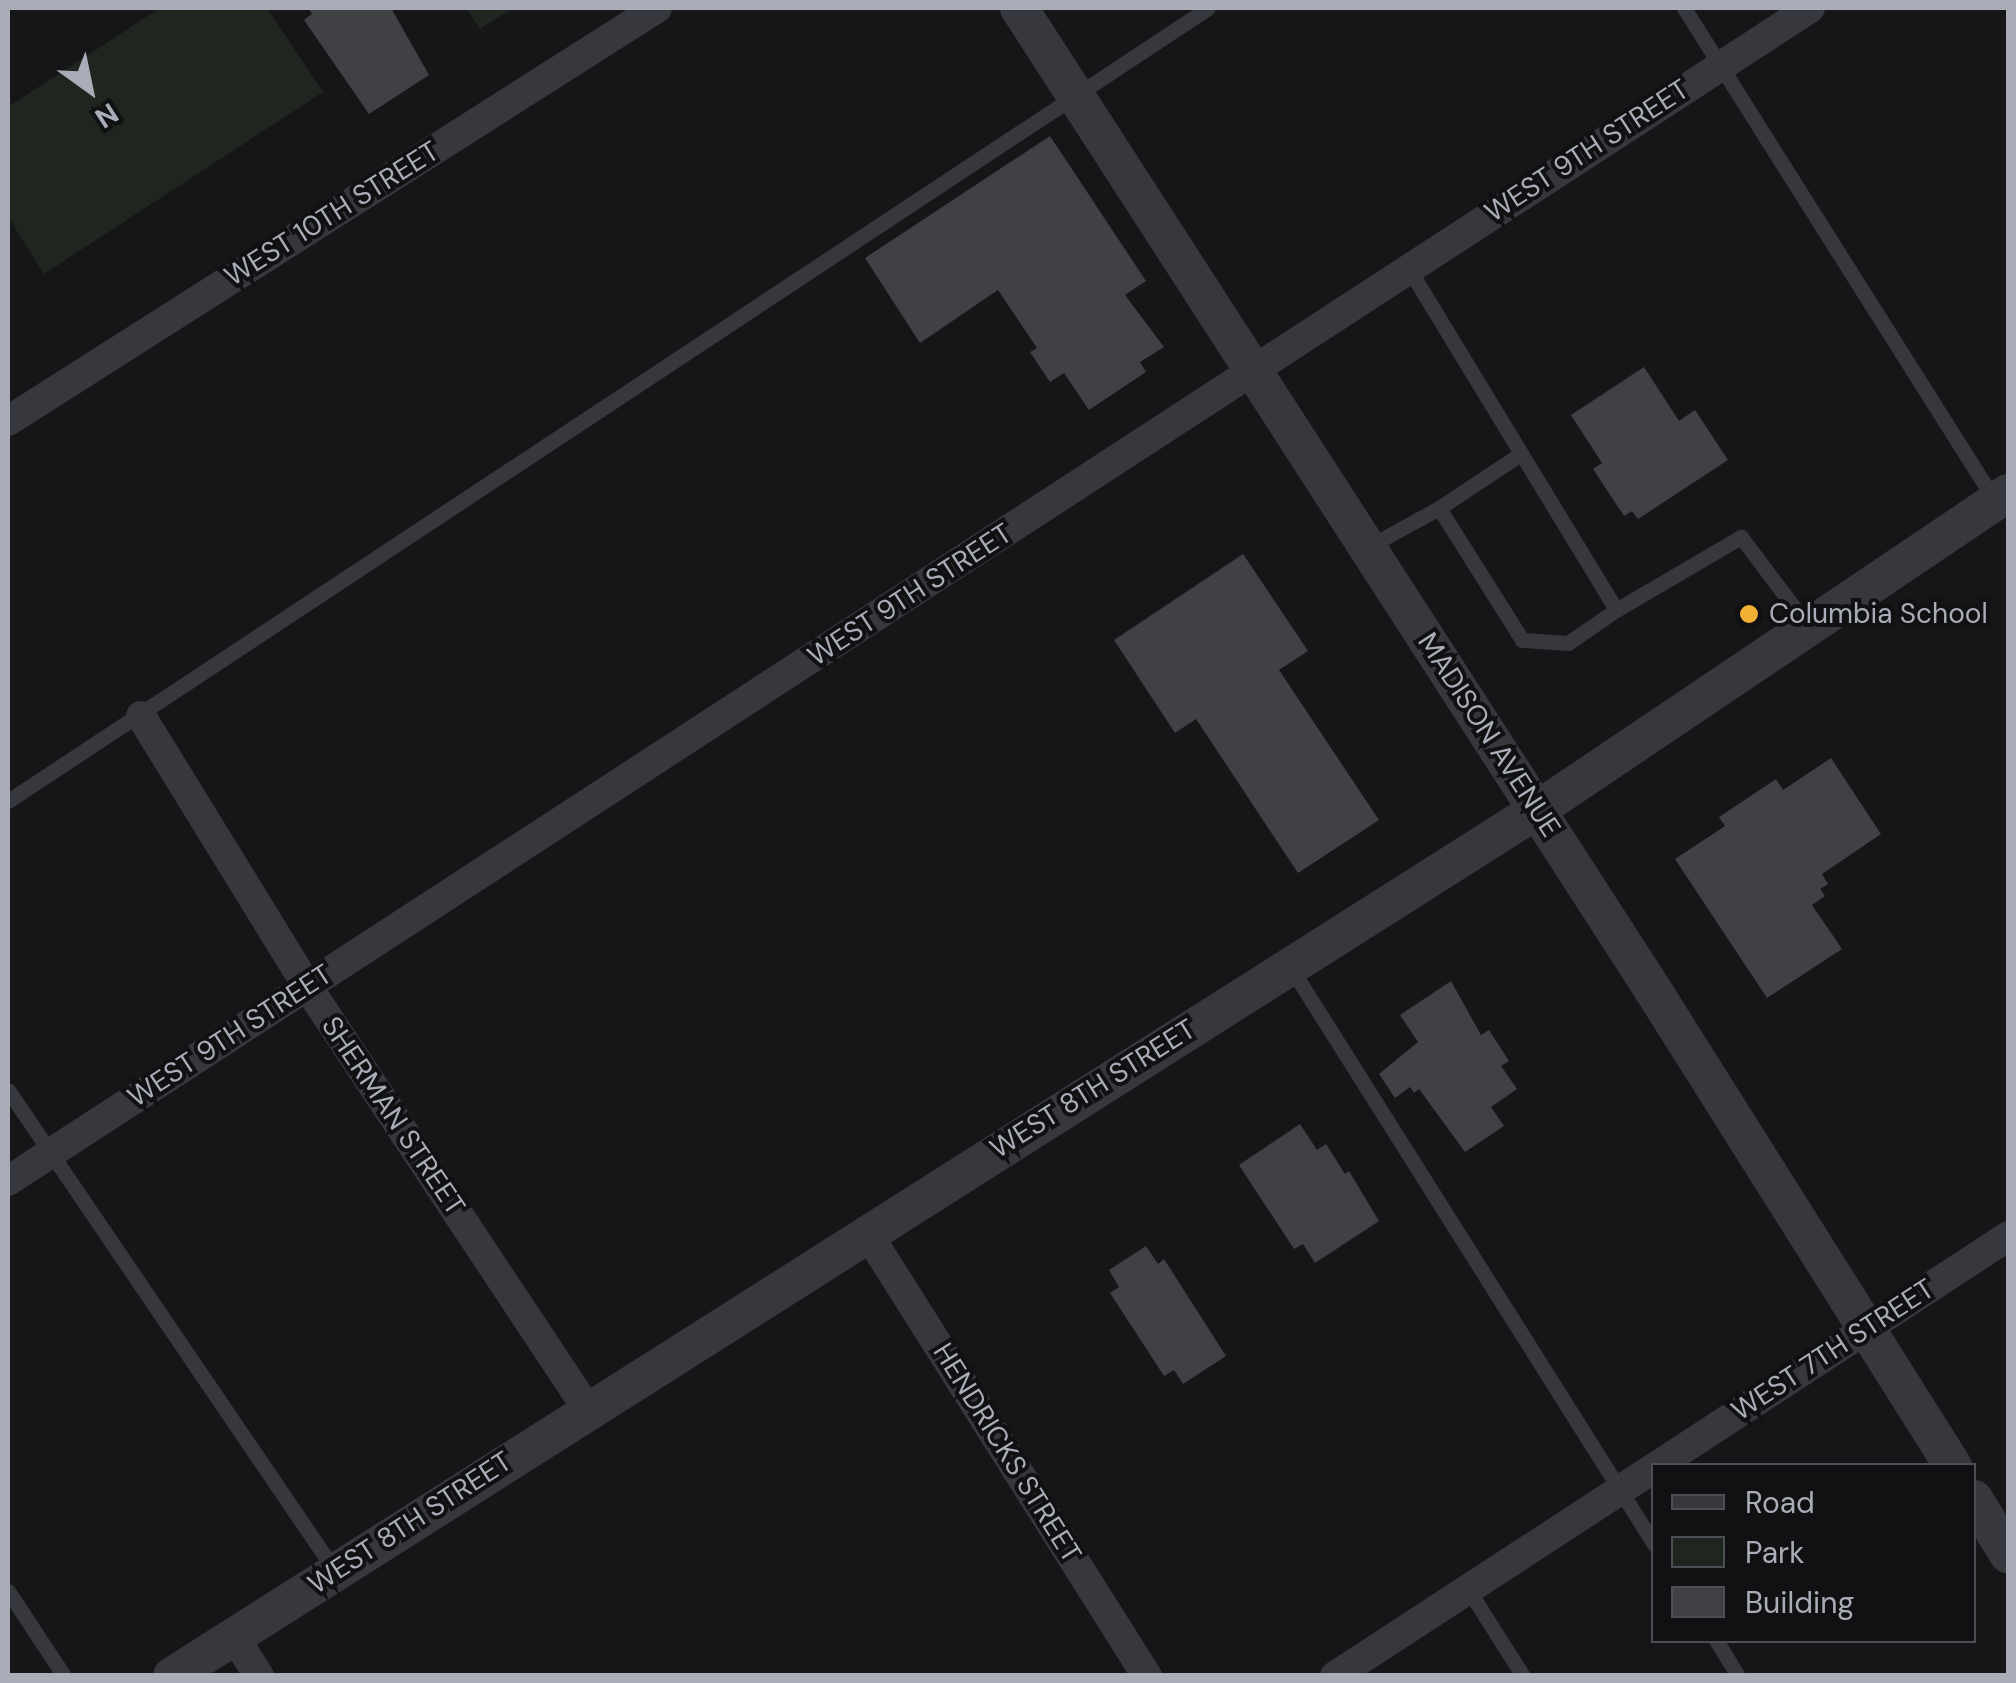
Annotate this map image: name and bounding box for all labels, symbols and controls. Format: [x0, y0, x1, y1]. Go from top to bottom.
north arrow [40, 40, 140, 140]
street label: WEST 9TH STREET [1479, 73, 1695, 229]
text: N [88, 94, 125, 137]
street label: WEST 10TH STREET [219, 134, 445, 294]
street label: WEST 9TH STREET [802, 517, 1018, 673]
place label: Columbia School [1769, 597, 1988, 631]
marker: Columbia School [1738, 603, 1760, 625]
street label: MADISON AVENUE [1410, 627, 1568, 843]
street label: WEST 9TH STREET [122, 958, 338, 1114]
street label: SHERMAN STREET [314, 1010, 472, 1222]
street label: WEST 8TH STREET [984, 1012, 1202, 1166]
street label: WEST 7TH STREET [1726, 1272, 1940, 1428]
street label: HENDRICKS STREET [926, 1337, 1088, 1569]
street label: WEST 8TH STREET [302, 1445, 518, 1601]
legend [1651, 1463, 1976, 1643]
text: Road [1745, 1483, 1815, 1522]
text: Park [1745, 1533, 1804, 1572]
text: Building [1745, 1583, 1854, 1622]

